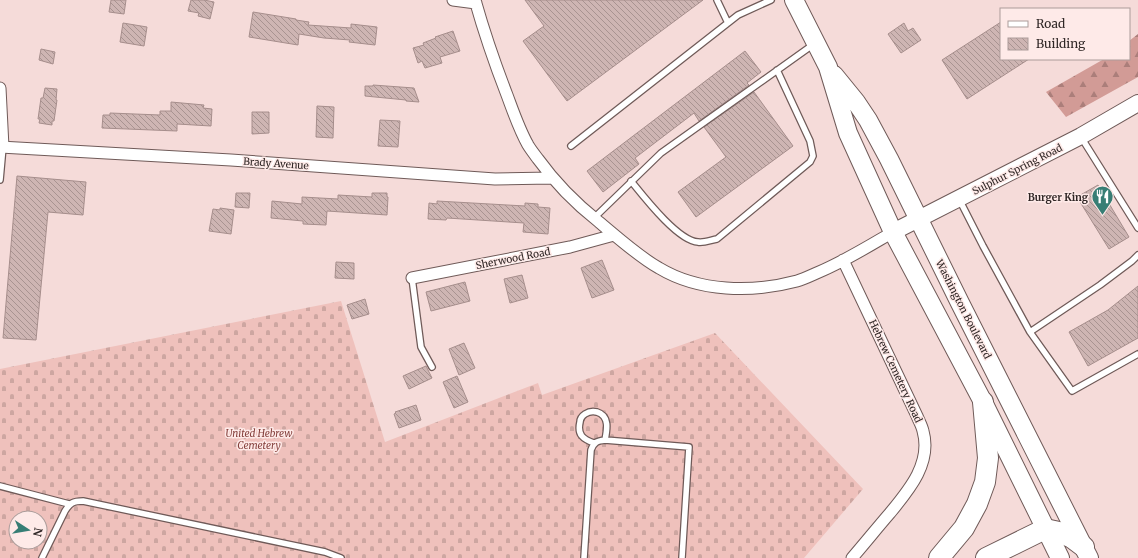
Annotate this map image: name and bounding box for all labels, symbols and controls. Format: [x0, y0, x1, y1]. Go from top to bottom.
legend [1000, 8, 1130, 60]
text: Road [1036, 16, 1065, 31]
text: Building [1036, 36, 1086, 51]
street label: Sulphur Spring Road [970, 141, 1064, 198]
street label: Brady Avenue [243, 155, 309, 172]
restaurant icon: Burger King [1090, 184, 1116, 217]
place label: Burger King [1028, 191, 1089, 204]
street label: Sherwood Road [475, 245, 551, 272]
street label: Washington Boulevard [932, 257, 994, 361]
street label: Hebrew Cemetery Road [866, 318, 925, 425]
park label: United Hebrew Cemetery [225, 427, 293, 452]
north arrow [8, 510, 48, 550]
text: N [30, 526, 46, 538]

